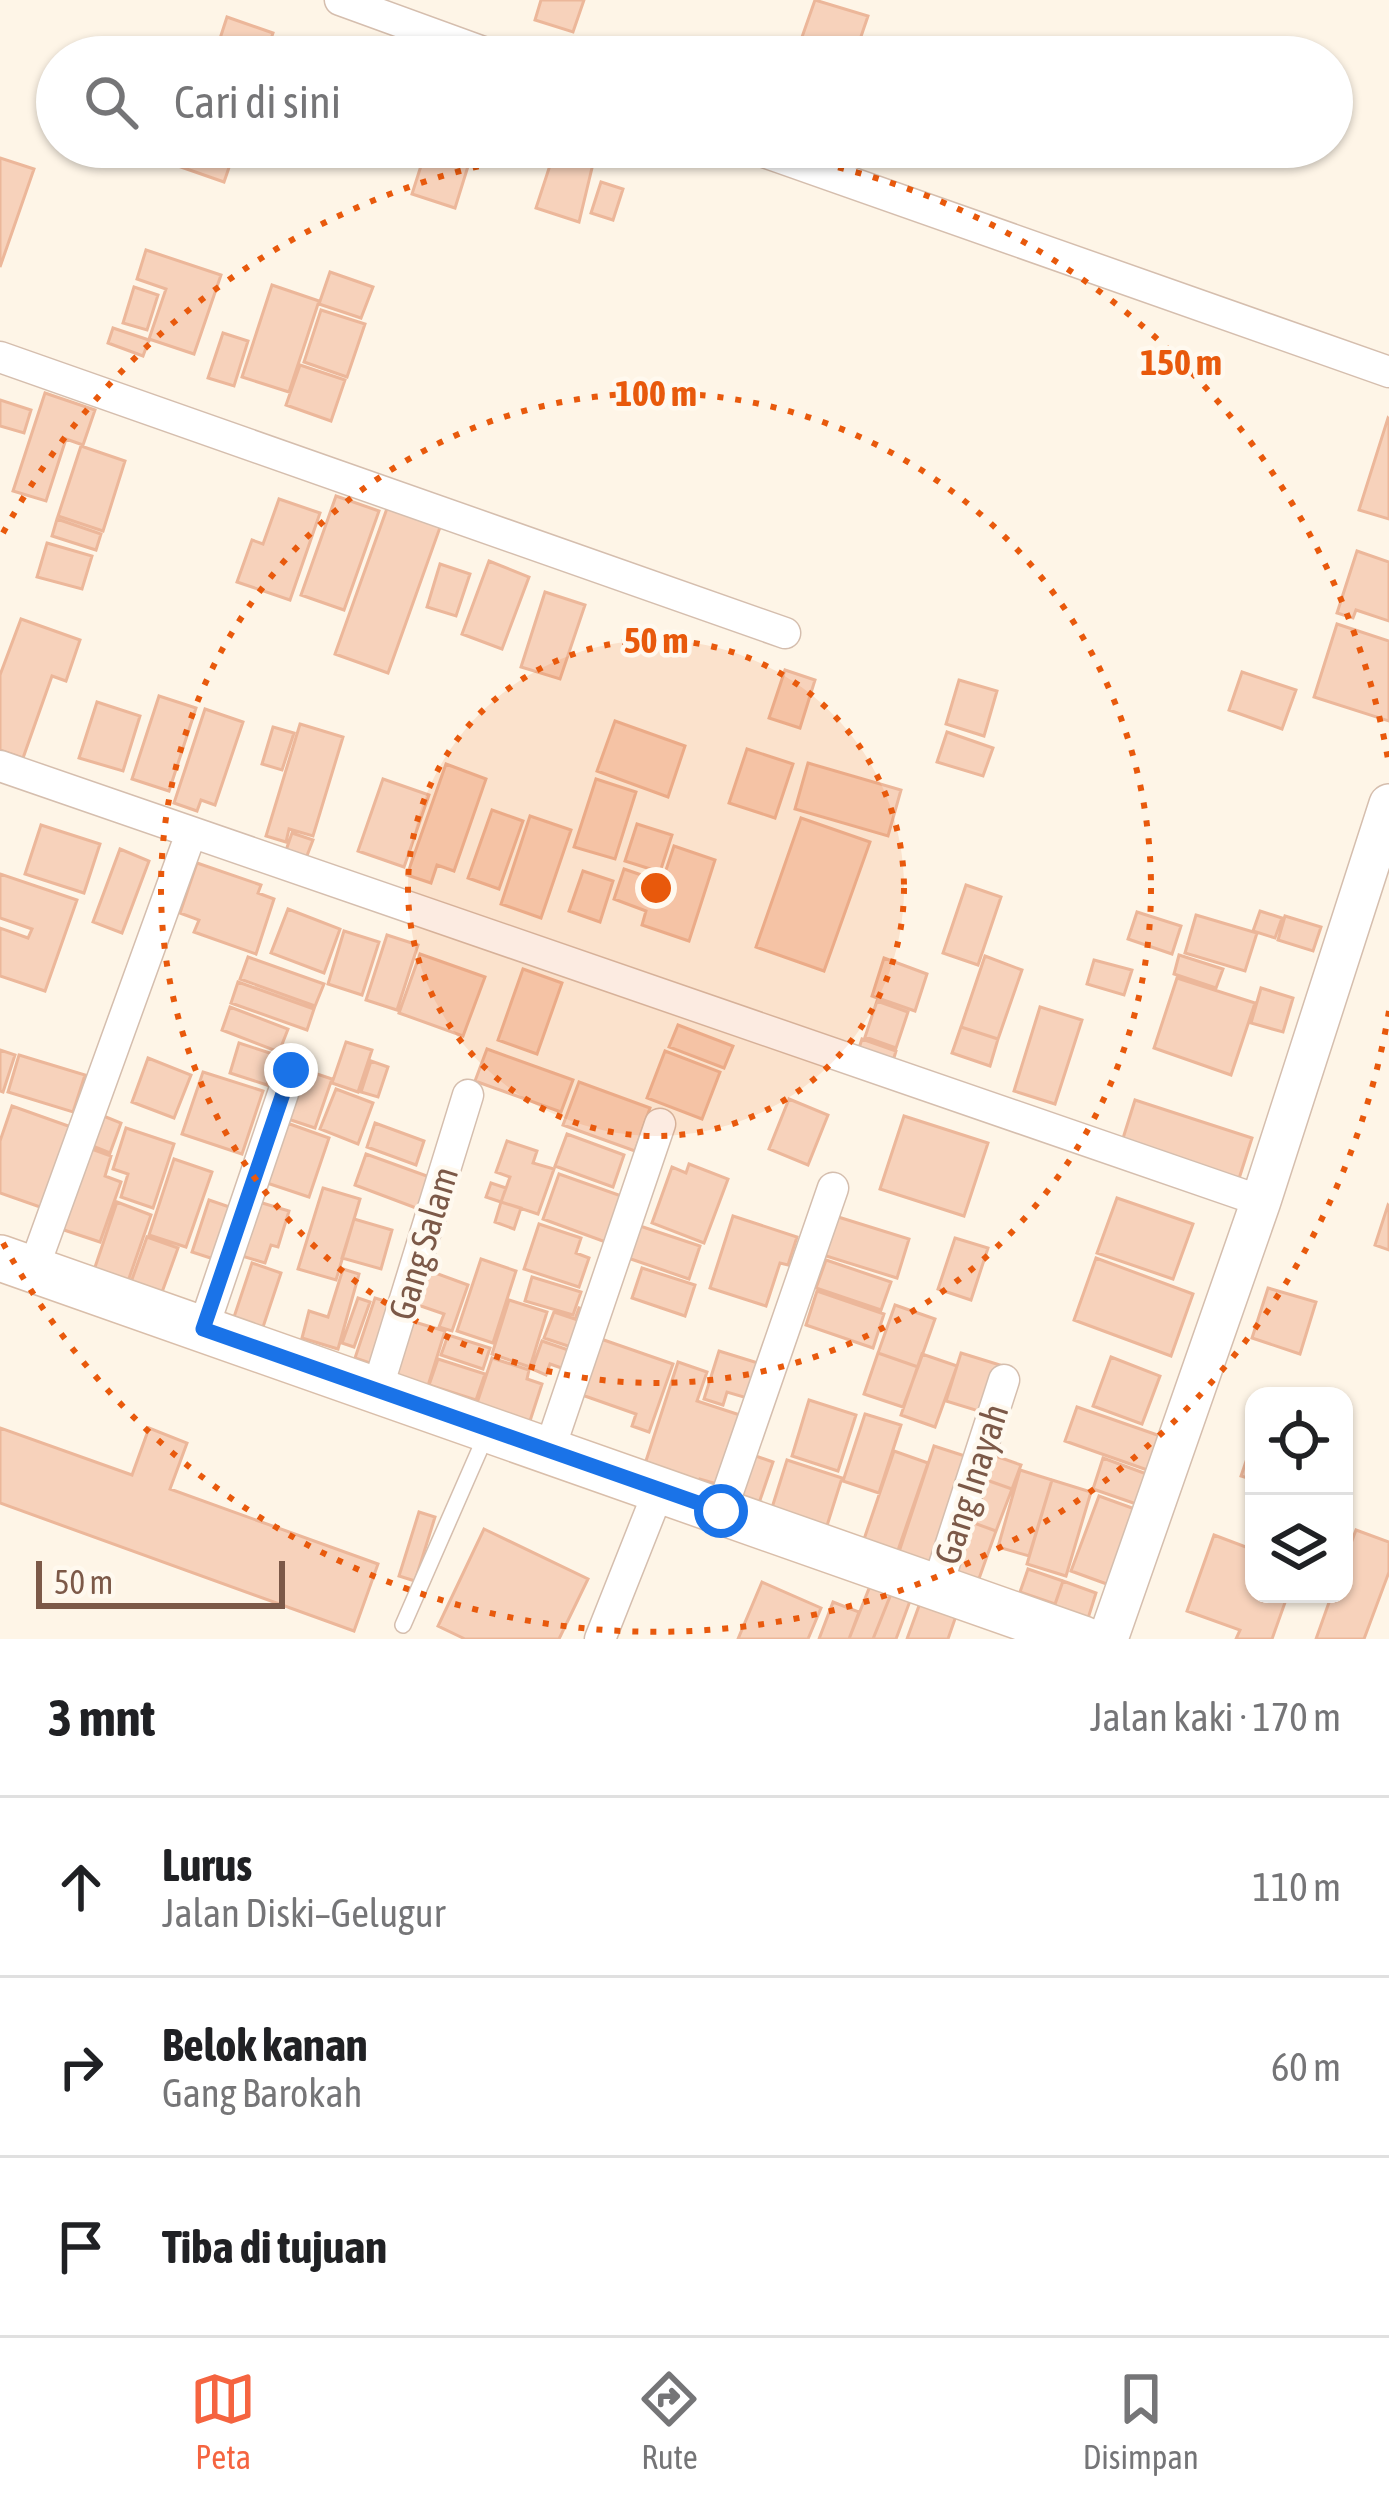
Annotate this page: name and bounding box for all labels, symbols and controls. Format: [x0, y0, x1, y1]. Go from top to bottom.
search box [36, 36, 1353, 168]
icon: search [78, 69, 144, 135]
text: Cari di sini [174, 76, 341, 128]
text: 150 m [1140, 341, 1222, 383]
text: 100 m [615, 372, 697, 414]
text: 50 m [624, 619, 688, 661]
centre of rings [635, 867, 677, 909]
route end [264, 1043, 318, 1097]
street label: Gang Salam [380, 1161, 466, 1325]
map controls [1245, 1387, 1353, 1603]
button: locate [1245, 1387, 1353, 1495]
street label: Gang Inayah [925, 1399, 1017, 1569]
route start [694, 1484, 748, 1538]
button: layers [1245, 1495, 1353, 1603]
scale bar [36, 1555, 285, 1608]
text: 50 m [54, 1563, 113, 1601]
text: 3 mnt [48, 1688, 155, 1747]
text: Jalan kaki · 170 m [1090, 1695, 1341, 1739]
text: Lurus [162, 1839, 252, 1891]
icon: ahead [48, 1854, 114, 1920]
text: 110 m [1253, 1865, 1341, 1909]
text: Jalan Diski–Gelugur [162, 1891, 445, 1935]
text: Belok kanan [162, 2019, 368, 2071]
icon: right [48, 2034, 114, 2100]
text: 60 m [1271, 2045, 1341, 2089]
text: Gang Barokah [162, 2071, 363, 2115]
icon: arrive [48, 2214, 114, 2280]
text: Tiba di tujuan [162, 2221, 387, 2273]
tab: Peta [190, 2366, 256, 2476]
tab: Rute [636, 2366, 702, 2476]
tab: Disimpan [1083, 2366, 1199, 2476]

